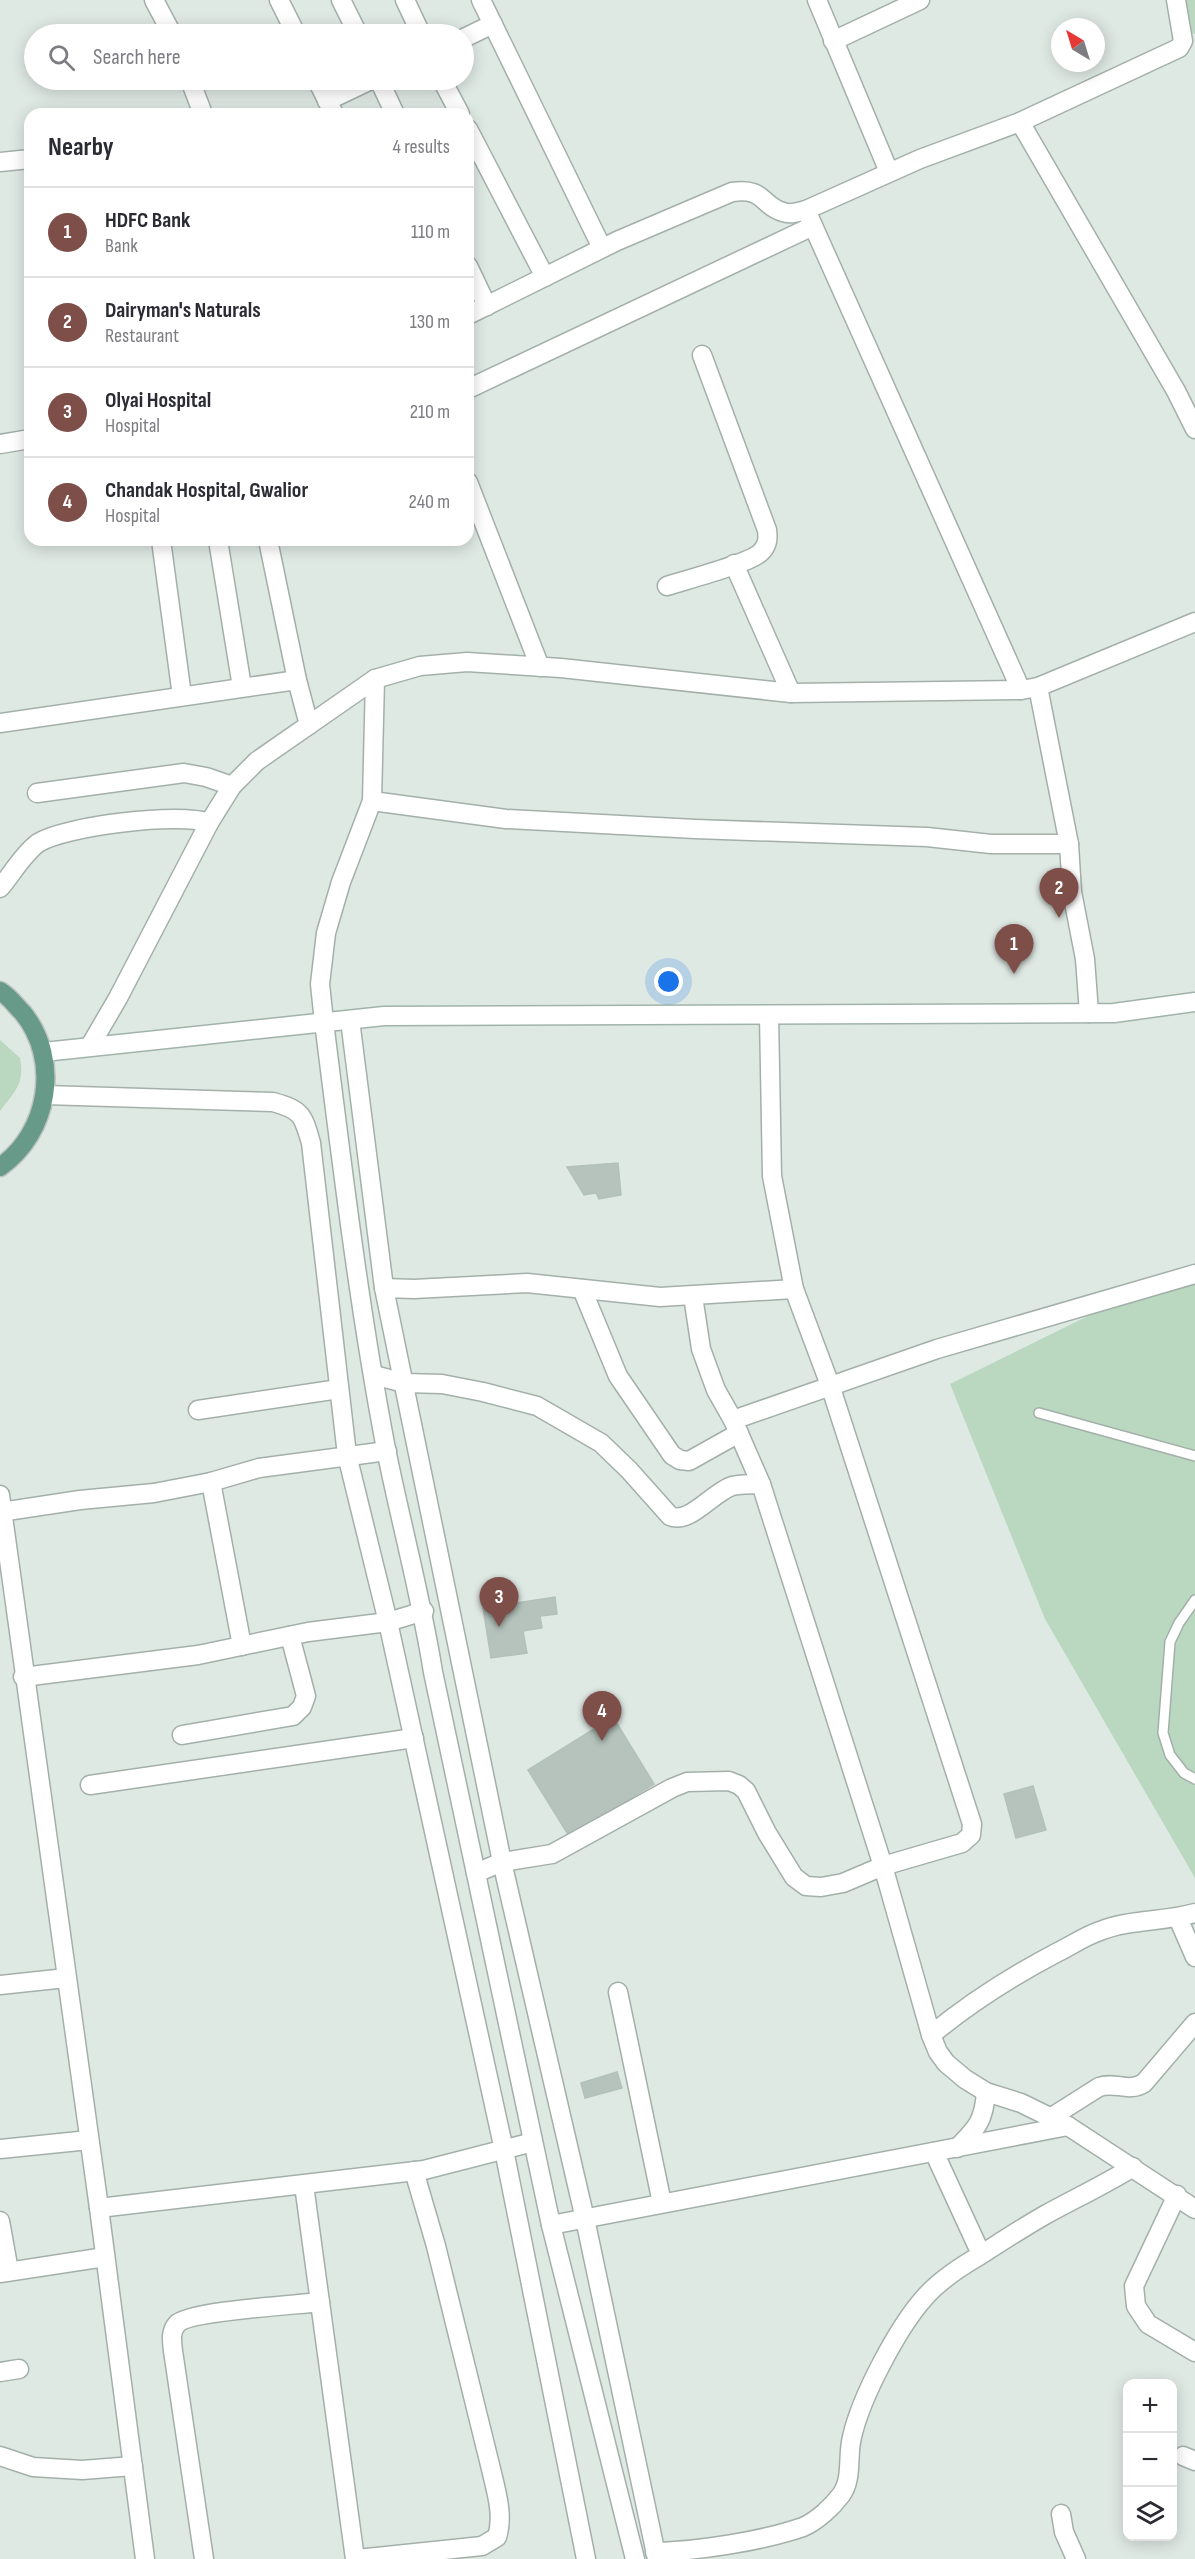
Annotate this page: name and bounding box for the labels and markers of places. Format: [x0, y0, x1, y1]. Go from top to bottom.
pin: 2 [1040, 868, 1078, 918]
pin: 1 [994, 924, 1034, 974]
pin: 3 [480, 1578, 518, 1627]
pin: 4 [582, 1692, 622, 1741]

